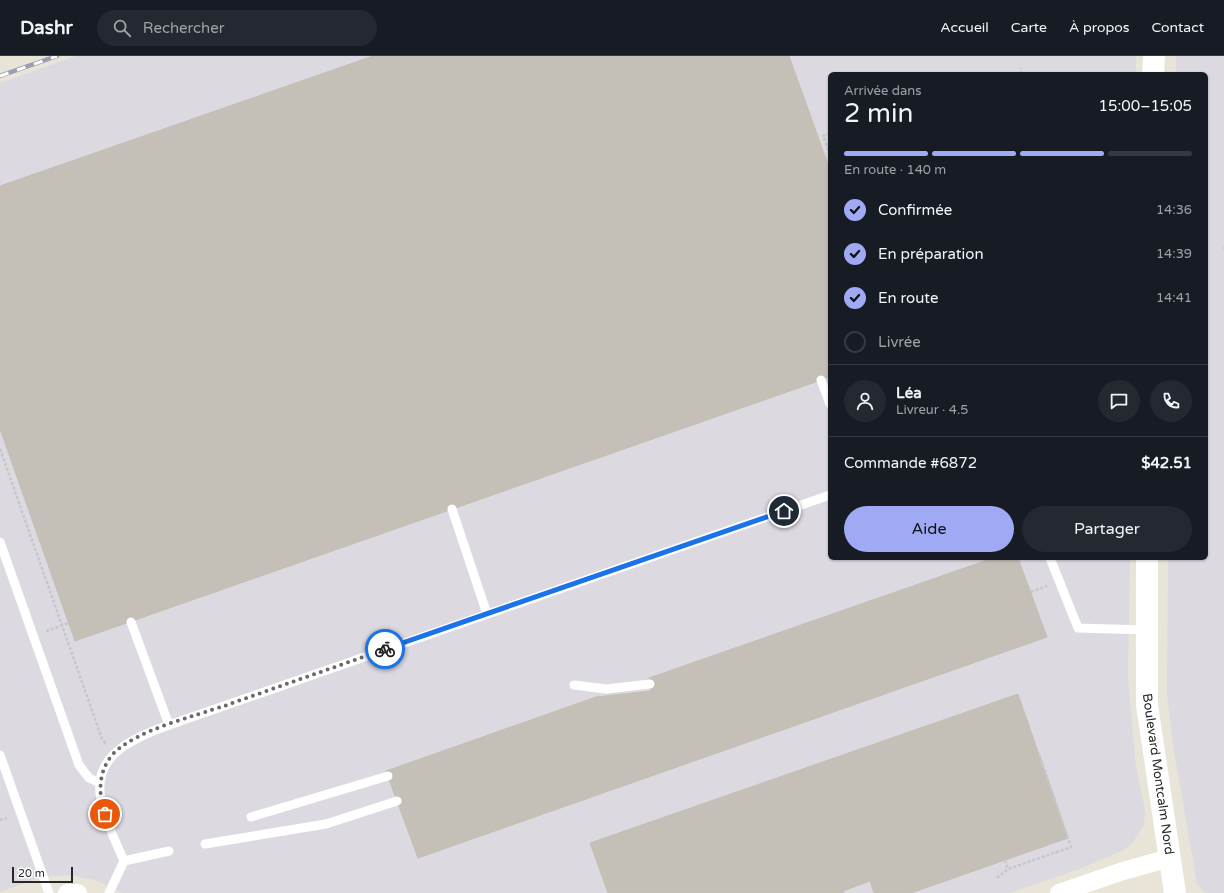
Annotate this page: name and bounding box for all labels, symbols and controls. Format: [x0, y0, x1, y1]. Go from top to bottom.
search box [97, 10, 377, 46]
text: Dashr [20, 17, 73, 39]
icon: search [111, 17, 133, 39]
text: Rechercher [143, 19, 224, 37]
text: Accueil [940, 19, 989, 36]
text: Carte [1011, 19, 1047, 36]
text: À propos [1069, 19, 1130, 36]
text: Contact [1152, 19, 1204, 36]
text: Arrivée dans [844, 83, 921, 99]
text: 15:00–15:05 [1099, 97, 1192, 115]
text: 2 min [844, 98, 913, 129]
text: En route · 140 m [844, 162, 946, 178]
icon: check [844, 199, 866, 221]
text: Confirmée [878, 201, 952, 219]
text: 14:36 [1156, 202, 1192, 218]
icon: check [844, 243, 866, 265]
text: En préparation [878, 245, 984, 263]
text: 14:39 [1156, 246, 1192, 262]
icon: check [844, 287, 866, 309]
text: En route [878, 289, 938, 307]
text: 14:41 [1156, 290, 1192, 306]
text: Livrée [878, 333, 921, 351]
button: person [844, 380, 886, 422]
button: chat [1098, 380, 1140, 422]
button: phone [1150, 380, 1192, 422]
text: Léa [896, 384, 922, 402]
text: Livreur · 4.5 [896, 402, 969, 418]
text: Commande #6872 [844, 454, 977, 472]
text: $42.51 [1141, 454, 1192, 472]
pin [767, 494, 801, 528]
icon: home [773, 500, 795, 522]
button: Aide [844, 506, 1014, 552]
button: Partager [1022, 506, 1192, 552]
courier [365, 629, 405, 669]
icon: bike [374, 638, 396, 660]
street label: Boulevard Montcalm Nord [1139, 692, 1177, 856]
pin [88, 797, 122, 831]
icon: bag [94, 803, 116, 825]
scale bar [12, 865, 73, 884]
text: 20 m [18, 867, 45, 880]

